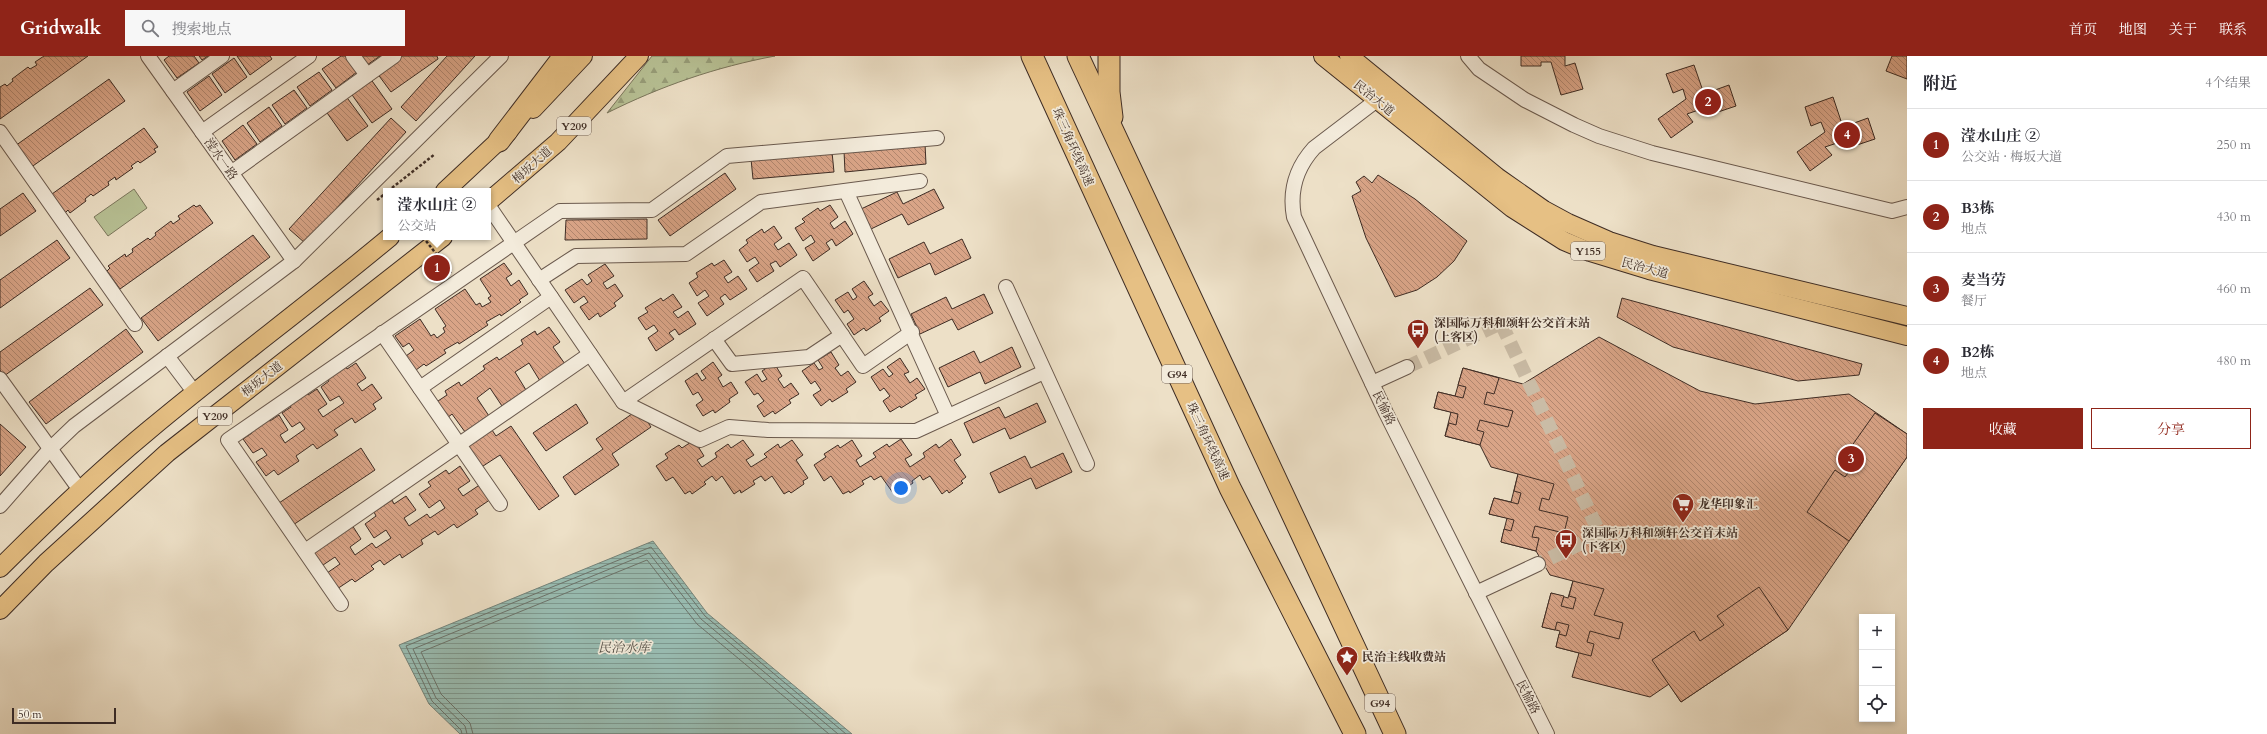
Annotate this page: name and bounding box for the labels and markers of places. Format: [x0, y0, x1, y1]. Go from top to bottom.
pin: 2 [1695, 87, 1721, 117]
pin: 4 [1834, 120, 1860, 150]
pin: 1 [424, 253, 450, 283]
place label: 深国际万科和颂轩公交首末站 (上客区) [1434, 315, 1590, 345]
bus stop icon: 深国际万科和颂轩公交首末站 (上客区) [1405, 317, 1431, 350]
pin: 3 [1838, 444, 1864, 474]
supermarket icon: 龙华印象汇 [1670, 491, 1696, 524]
place label: 龙华印象汇 [1698, 496, 1758, 512]
place label: 深国际万科和颂轩公交首末站 (下客区) [1582, 525, 1738, 555]
bus stop icon: 深国际万科和颂轩公交首末站 (下客区) [1553, 527, 1579, 560]
place icon: 民治主线收费站 [1334, 644, 1360, 677]
place label: 民治主线收费站 [1362, 649, 1446, 665]

